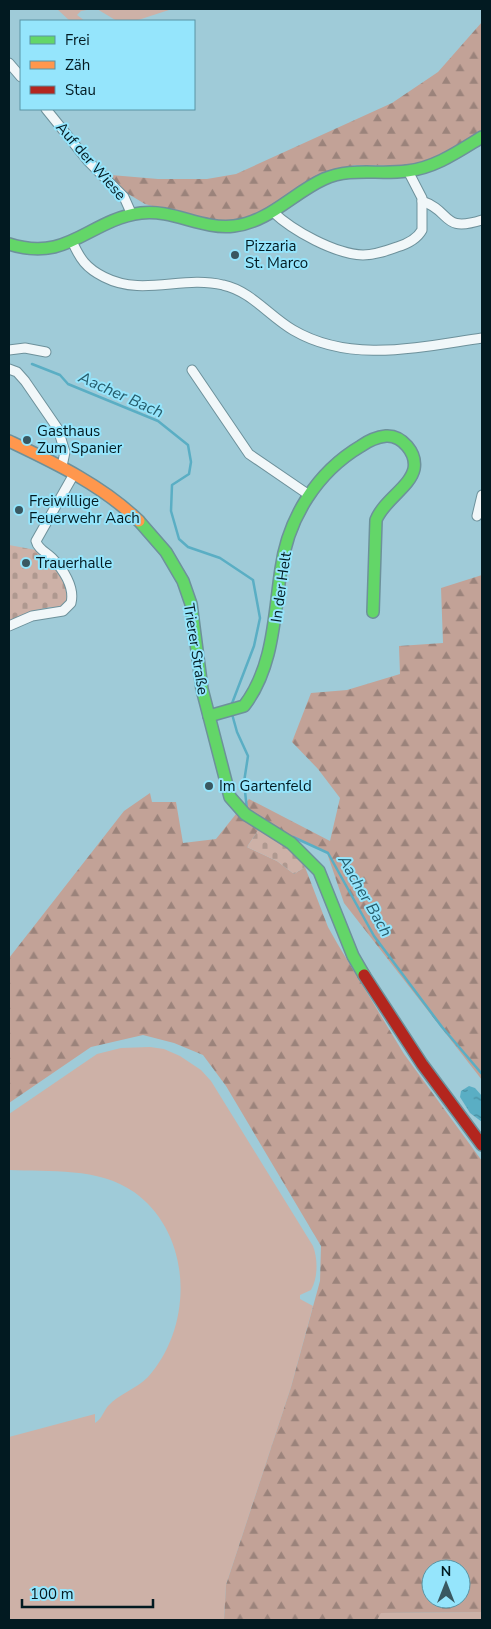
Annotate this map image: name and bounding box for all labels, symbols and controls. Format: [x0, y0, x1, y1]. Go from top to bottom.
legend [20, 20, 195, 110]
text: Frei [65, 30, 90, 50]
text: Zäh [65, 55, 90, 75]
text: Stau [65, 80, 96, 100]
street label: Auf der Wiese [52, 118, 130, 204]
place label: Pizzaria St. Marco [245, 236, 308, 273]
marker: Pizzaria St. Marco [229, 249, 241, 261]
water label: Aacher Bach [74, 366, 167, 424]
place label: Gasthaus Zum Spanier [37, 421, 123, 458]
marker: Gasthaus Zum Spanier [21, 434, 33, 446]
place label: Freiwillige Feuerwehr Aach [29, 491, 140, 528]
marker: Freiwillige Feuerwehr Aach [13, 504, 25, 516]
street label: In der Helt [266, 550, 296, 624]
place label: Trauerhalle [36, 553, 112, 573]
marker: Trauerhalle [20, 557, 32, 569]
street label: Trierer Straße [179, 602, 213, 696]
place label: Im Gartenfeld [219, 776, 312, 796]
marker: Im Gartenfeld [203, 780, 215, 792]
water label: Aacher Bach [332, 850, 397, 941]
north arrow [421, 1559, 471, 1609]
text: N [441, 1562, 451, 1581]
scale bar [22, 1576, 154, 1608]
text: 100 m [30, 1584, 74, 1604]

